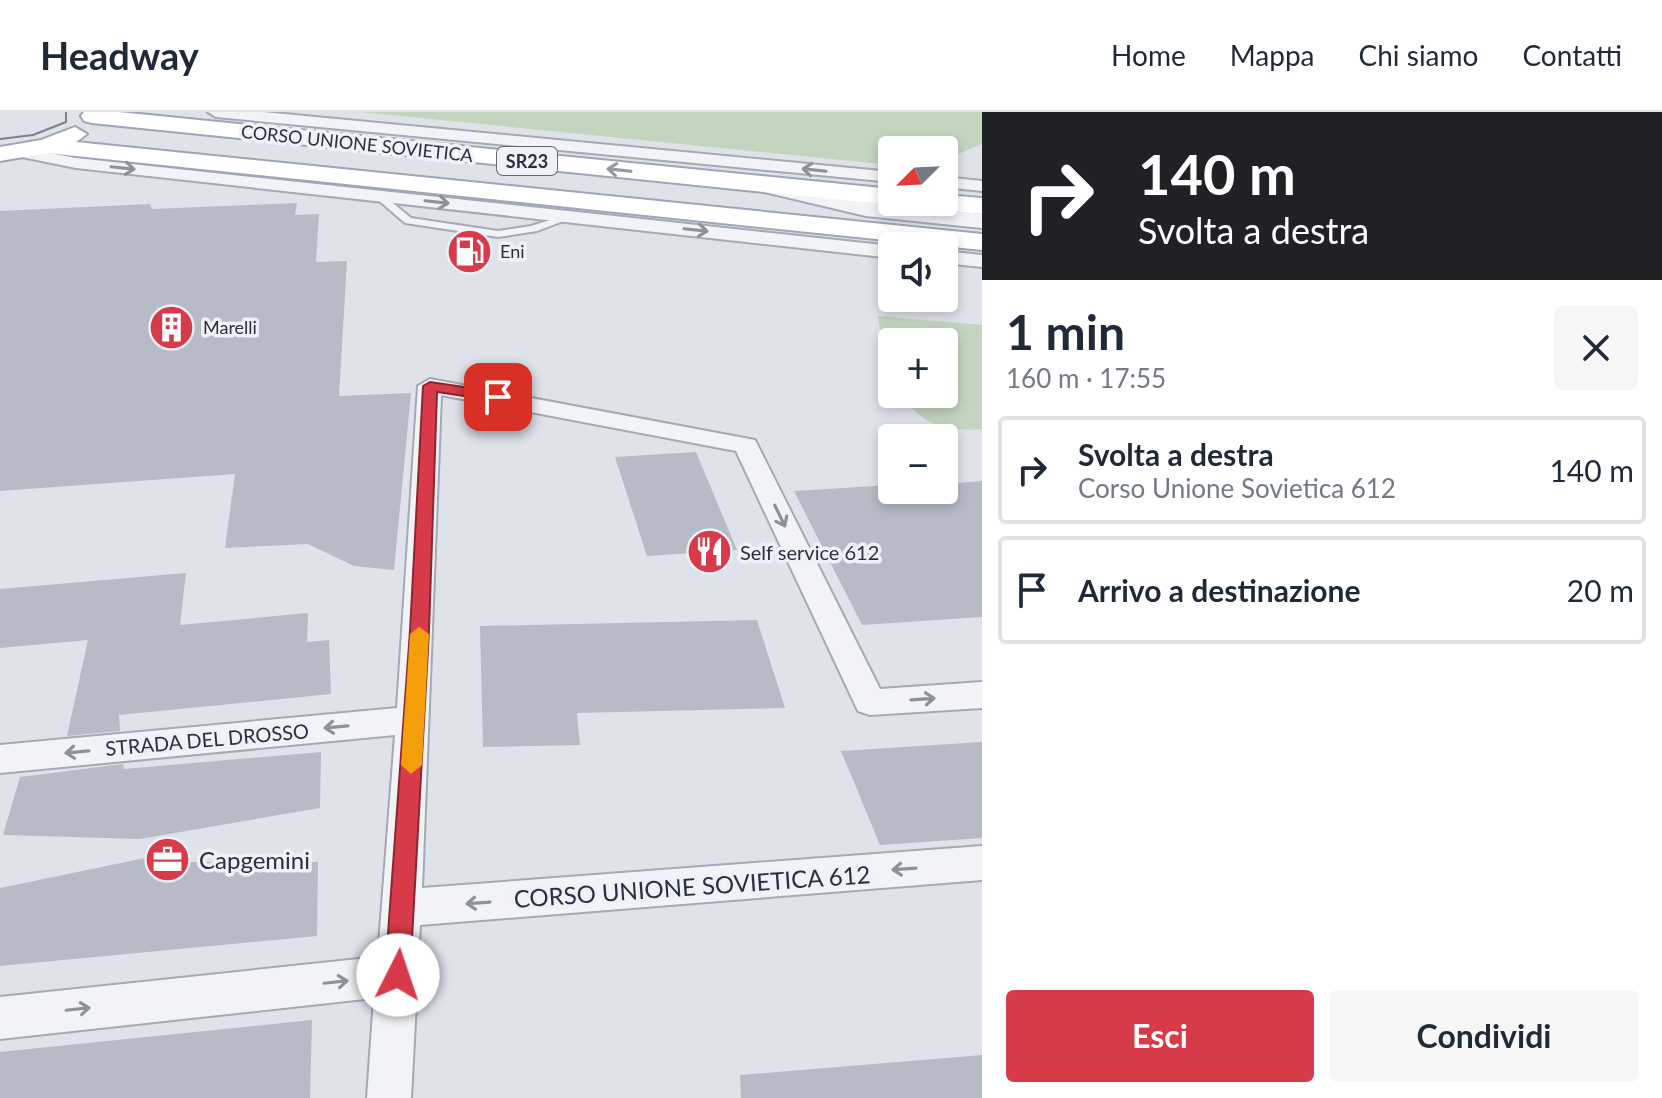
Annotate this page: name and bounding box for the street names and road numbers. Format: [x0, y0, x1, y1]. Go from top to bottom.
street label: CORSO UNIONE SOVIETICA [240, 120, 475, 166]
road number: SR23 [497, 147, 557, 175]
street label: STRADA DEL DROSSO [104, 718, 310, 760]
street label: CORSO UNIONE SOVIETICA 612 [513, 859, 871, 913]

